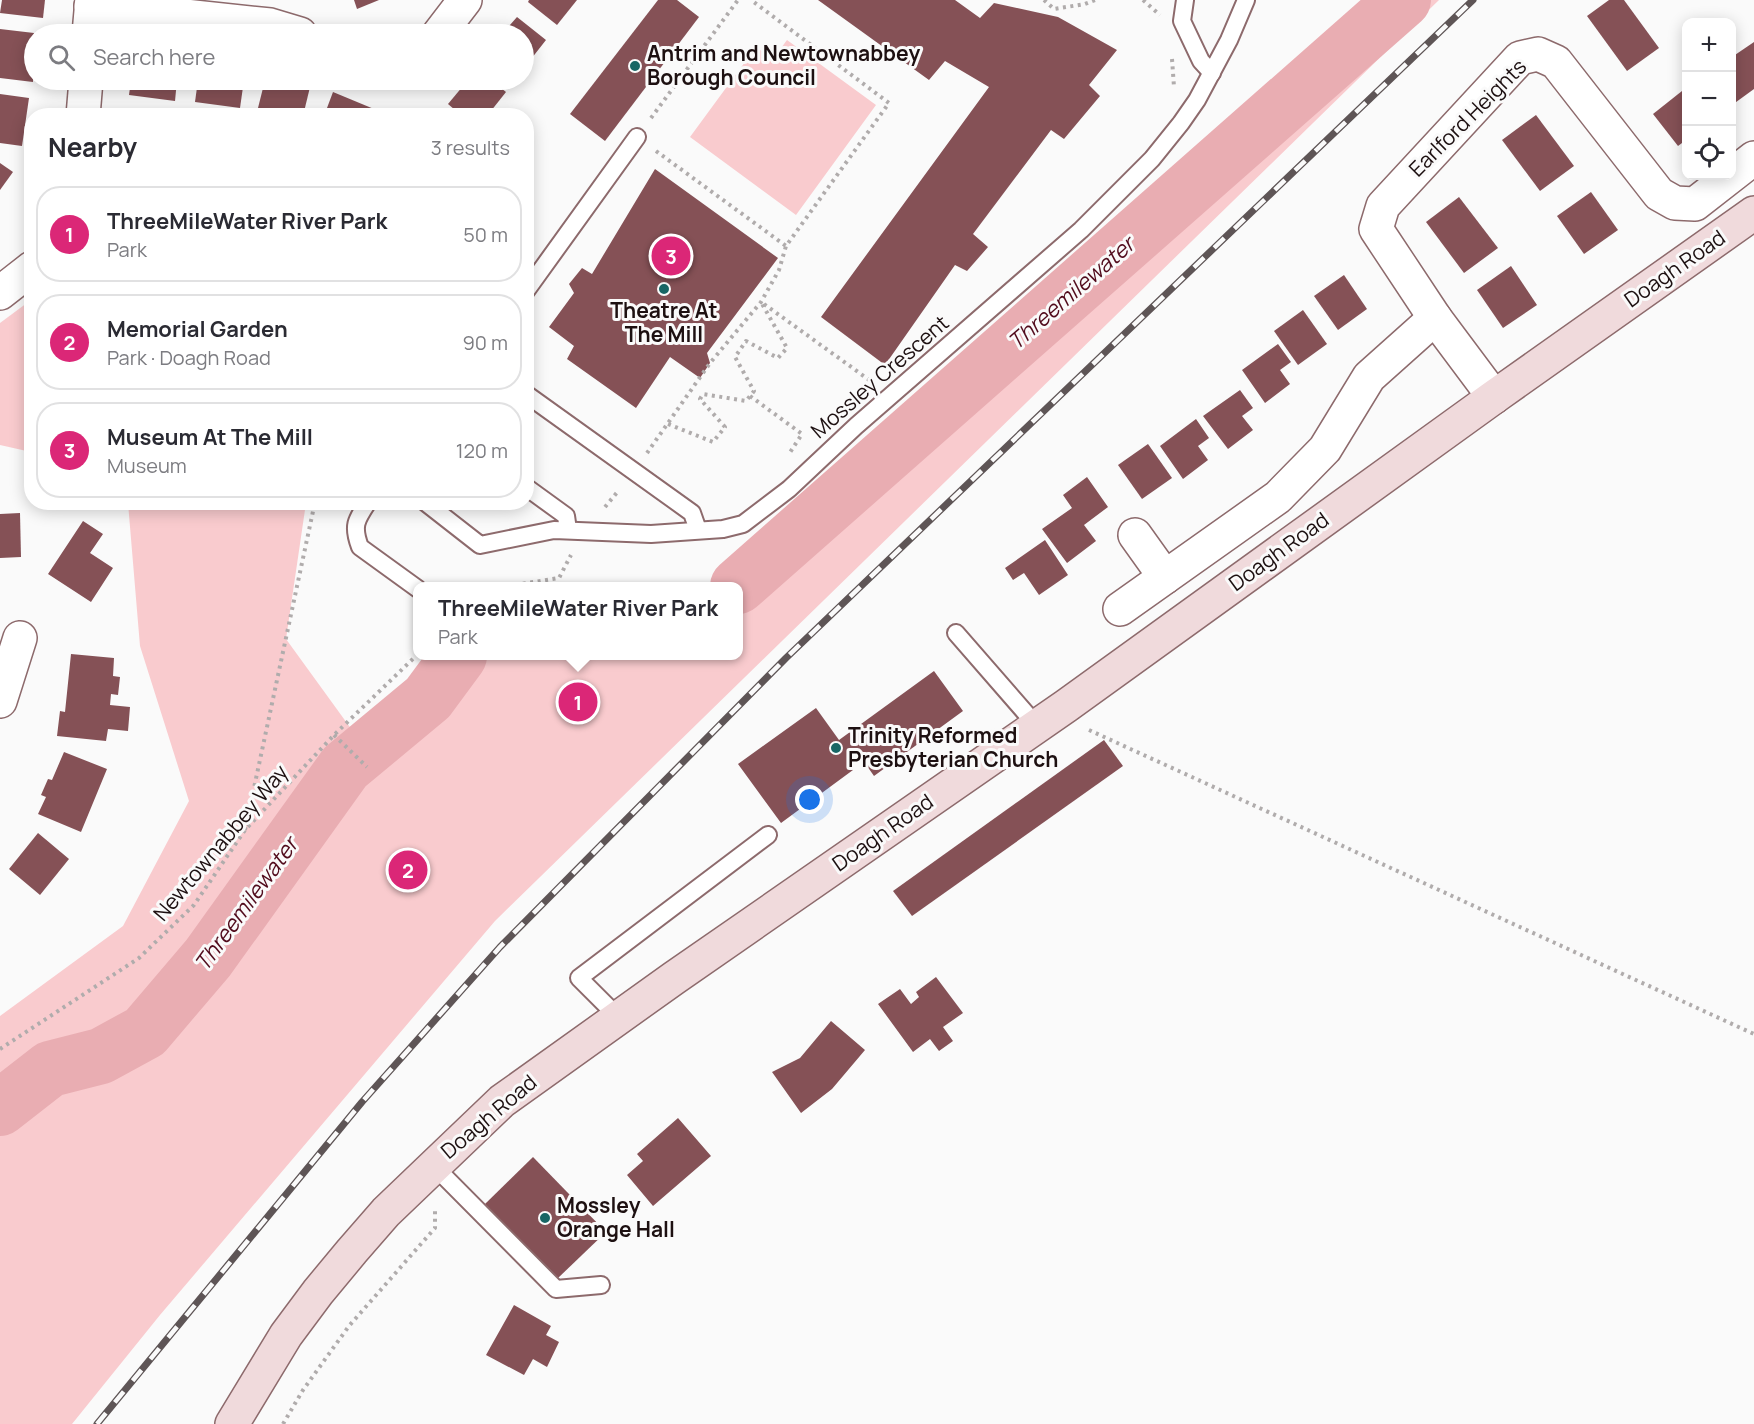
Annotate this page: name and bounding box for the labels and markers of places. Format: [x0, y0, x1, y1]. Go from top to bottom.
place label: Antrim and Newtownabbey Borough Council [647, 39, 920, 91]
marker: Antrim and Newtownabbey Borough Council [628, 59, 642, 73]
pin: 3 [652, 234, 690, 278]
marker: Theatre At The Mill [657, 282, 671, 296]
place label: Theatre At The Mill [610, 296, 718, 348]
pin: 1 [558, 680, 598, 724]
place label: Trinity Reformed Presbyterian Church [848, 721, 1058, 773]
marker: Trinity Reformed Presbyterian Church [829, 741, 843, 755]
pin: 2 [388, 848, 428, 892]
place label: Mossley Orange Hall [557, 1191, 675, 1243]
marker: Mossley Orange Hall [538, 1211, 552, 1225]

